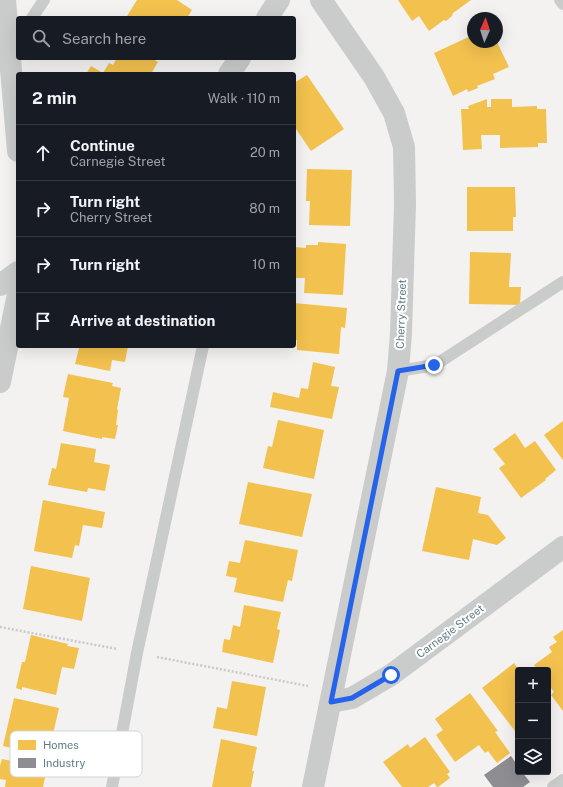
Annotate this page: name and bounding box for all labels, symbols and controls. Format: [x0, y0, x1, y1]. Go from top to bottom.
north arrow [467, 12, 503, 48]
search box [16, 16, 296, 60]
icon: search [30, 27, 52, 49]
text: Search here [62, 30, 146, 47]
text: 2 min [32, 88, 77, 108]
text: Walk · 110 m [208, 91, 280, 106]
text: Continue [70, 137, 135, 154]
icon: ahead [32, 142, 54, 164]
text: 20 m [250, 145, 280, 160]
text: Carnegie Street [70, 154, 166, 169]
text: Turn right [70, 193, 140, 210]
icon: right [32, 198, 54, 220]
text: 80 m [249, 201, 280, 216]
text: Cherry Street [70, 210, 152, 225]
icon: right [32, 254, 54, 276]
text: Turn right [70, 256, 140, 273]
text: 10 m [252, 257, 280, 272]
street label: Cherry Street [394, 279, 408, 349]
icon: arrive [32, 310, 54, 332]
text: Arrive at destination [70, 312, 215, 329]
route end [425, 356, 443, 374]
street label: Carnegie Street [414, 602, 486, 660]
route start [382, 666, 400, 684]
map controls [515, 667, 551, 775]
button: + [515, 667, 551, 703]
button: − [515, 703, 551, 739]
legend [10, 731, 142, 777]
text: Homes [43, 739, 79, 751]
button: layers [515, 739, 551, 775]
text: Industry [43, 757, 86, 769]

